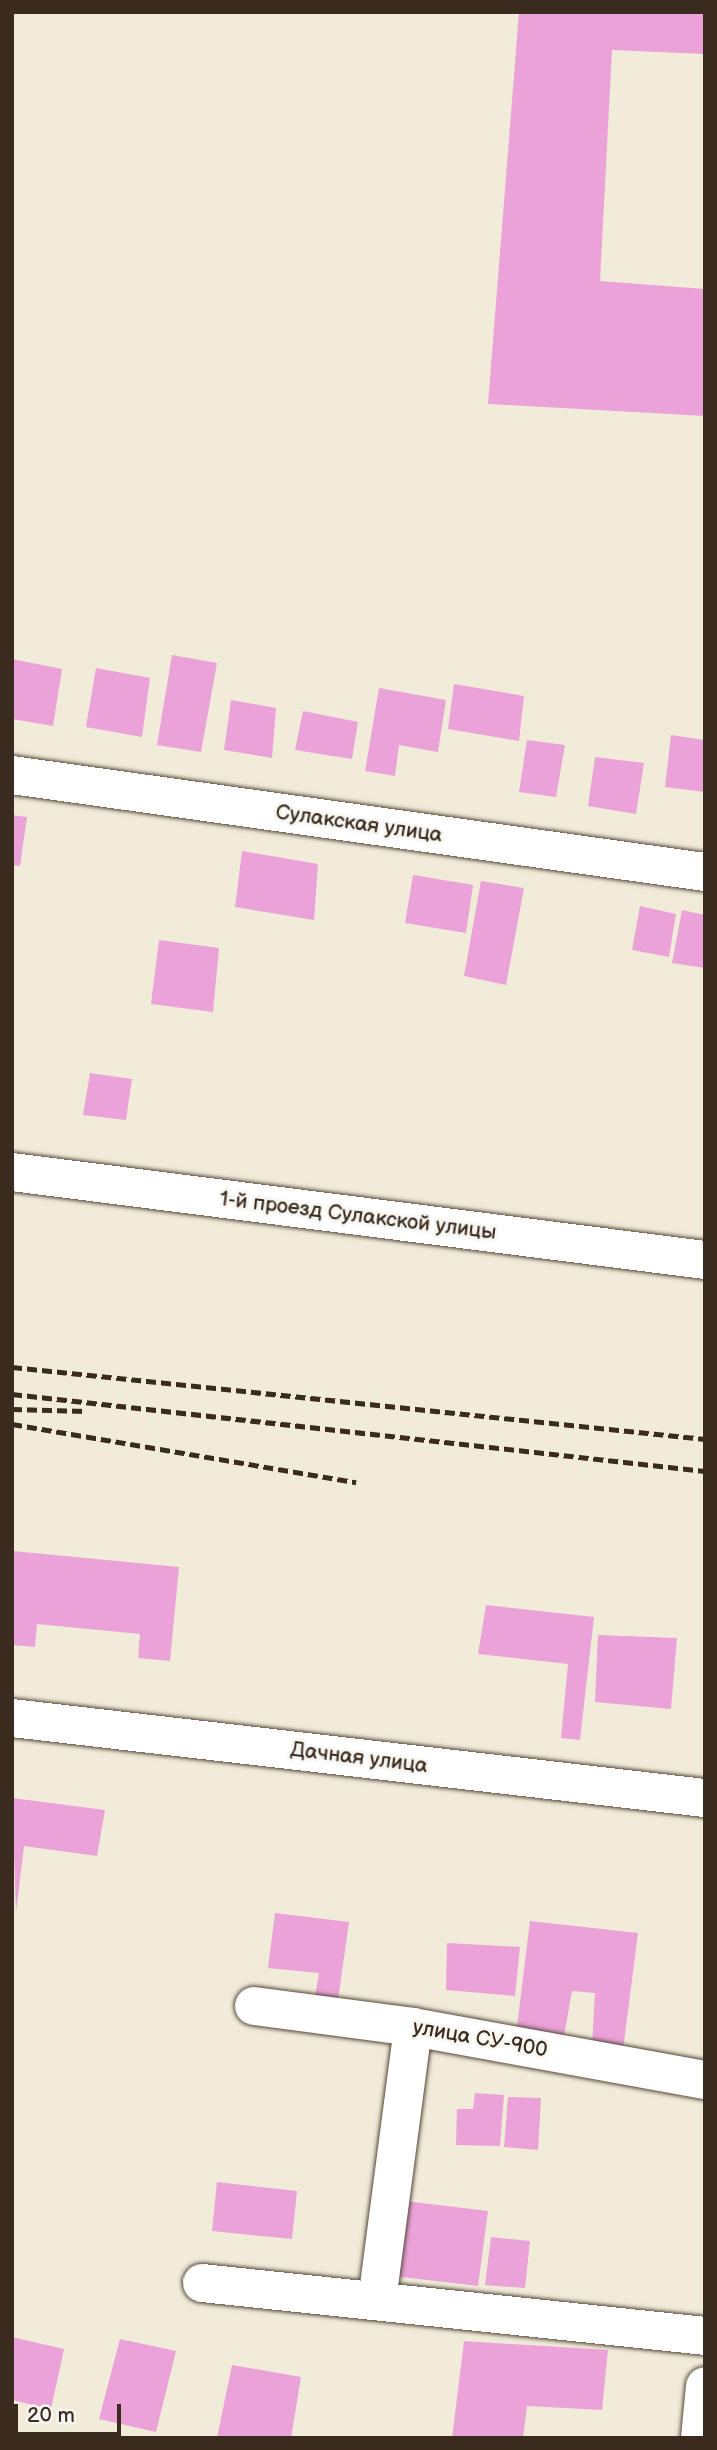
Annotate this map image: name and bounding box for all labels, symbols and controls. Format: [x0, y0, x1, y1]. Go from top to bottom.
street label: Сулакская улица [274, 800, 444, 848]
street label: 1-й проезд Сулакской улицы [218, 1187, 498, 1245]
street label: Дачная улица [289, 1737, 429, 1779]
street label: улица СУ-900 [411, 2015, 549, 2063]
scale bar [18, 2390, 124, 2434]
text: 20 m [27, 2403, 75, 2428]

